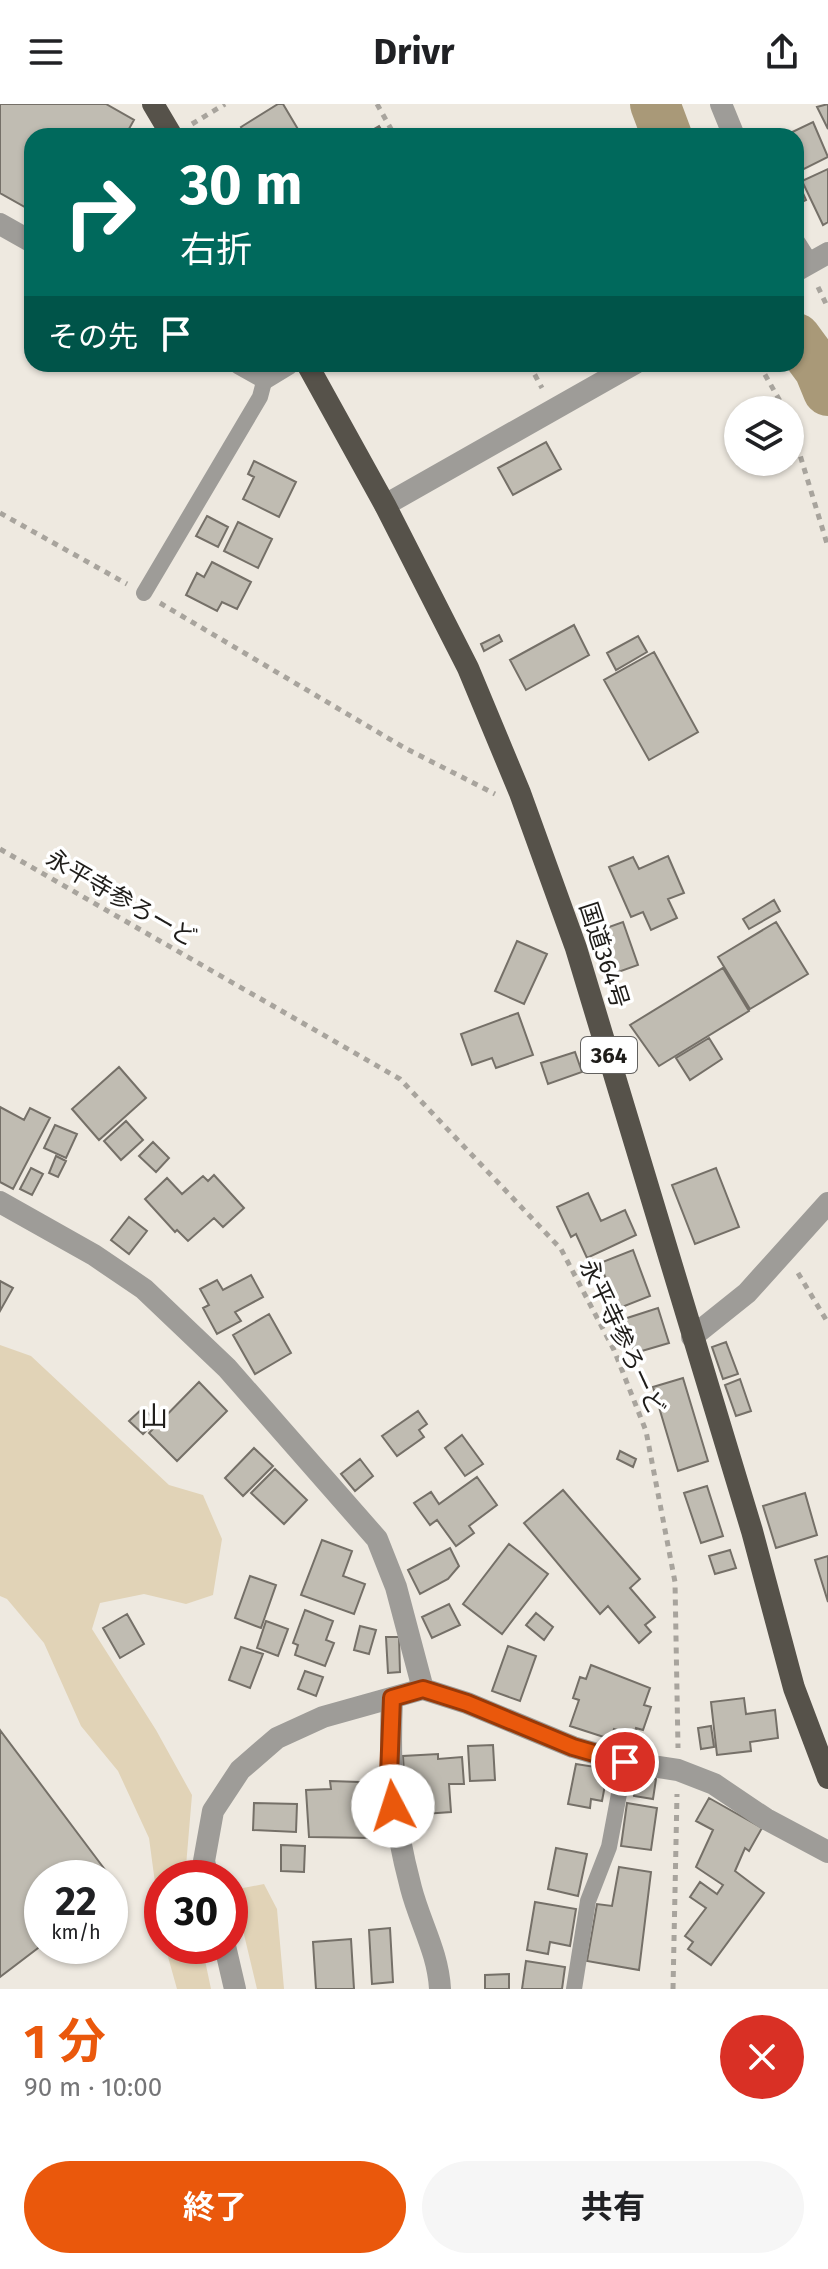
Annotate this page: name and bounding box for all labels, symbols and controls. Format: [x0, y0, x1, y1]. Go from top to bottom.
icon: menu [24, 30, 68, 74]
text: Drivr [374, 30, 454, 74]
icon: share [760, 30, 804, 74]
text: 30 m [180, 152, 302, 219]
icon: right [48, 160, 152, 264]
text: 右折 [180, 228, 252, 272]
icon: arrive [154, 312, 198, 356]
text: その先 [48, 319, 138, 355]
map controls [724, 396, 804, 476]
button: layers [724, 396, 804, 476]
street label: 永平寺参ろーど [41, 844, 201, 952]
street label: 国道364号 [574, 899, 634, 1011]
road number: 364 [581, 1037, 637, 1073]
street label: 永平寺参ろーど [574, 1255, 670, 1419]
district label: 山 [140, 1400, 168, 1433]
pin [591, 1728, 659, 1796]
icon: arrive [603, 1740, 647, 1784]
position arrow [351, 1764, 435, 1848]
speed limit sign: 30 [144, 1860, 248, 1964]
text: 22 [55, 1878, 97, 1926]
text: km/h [51, 1920, 101, 1944]
text: 1 分 [24, 2013, 106, 2071]
button: close [720, 2015, 804, 2099]
text: 90 m · 10:00 [24, 2072, 162, 2103]
button: 終了 [24, 2161, 406, 2253]
button: 共有 [422, 2161, 804, 2253]

